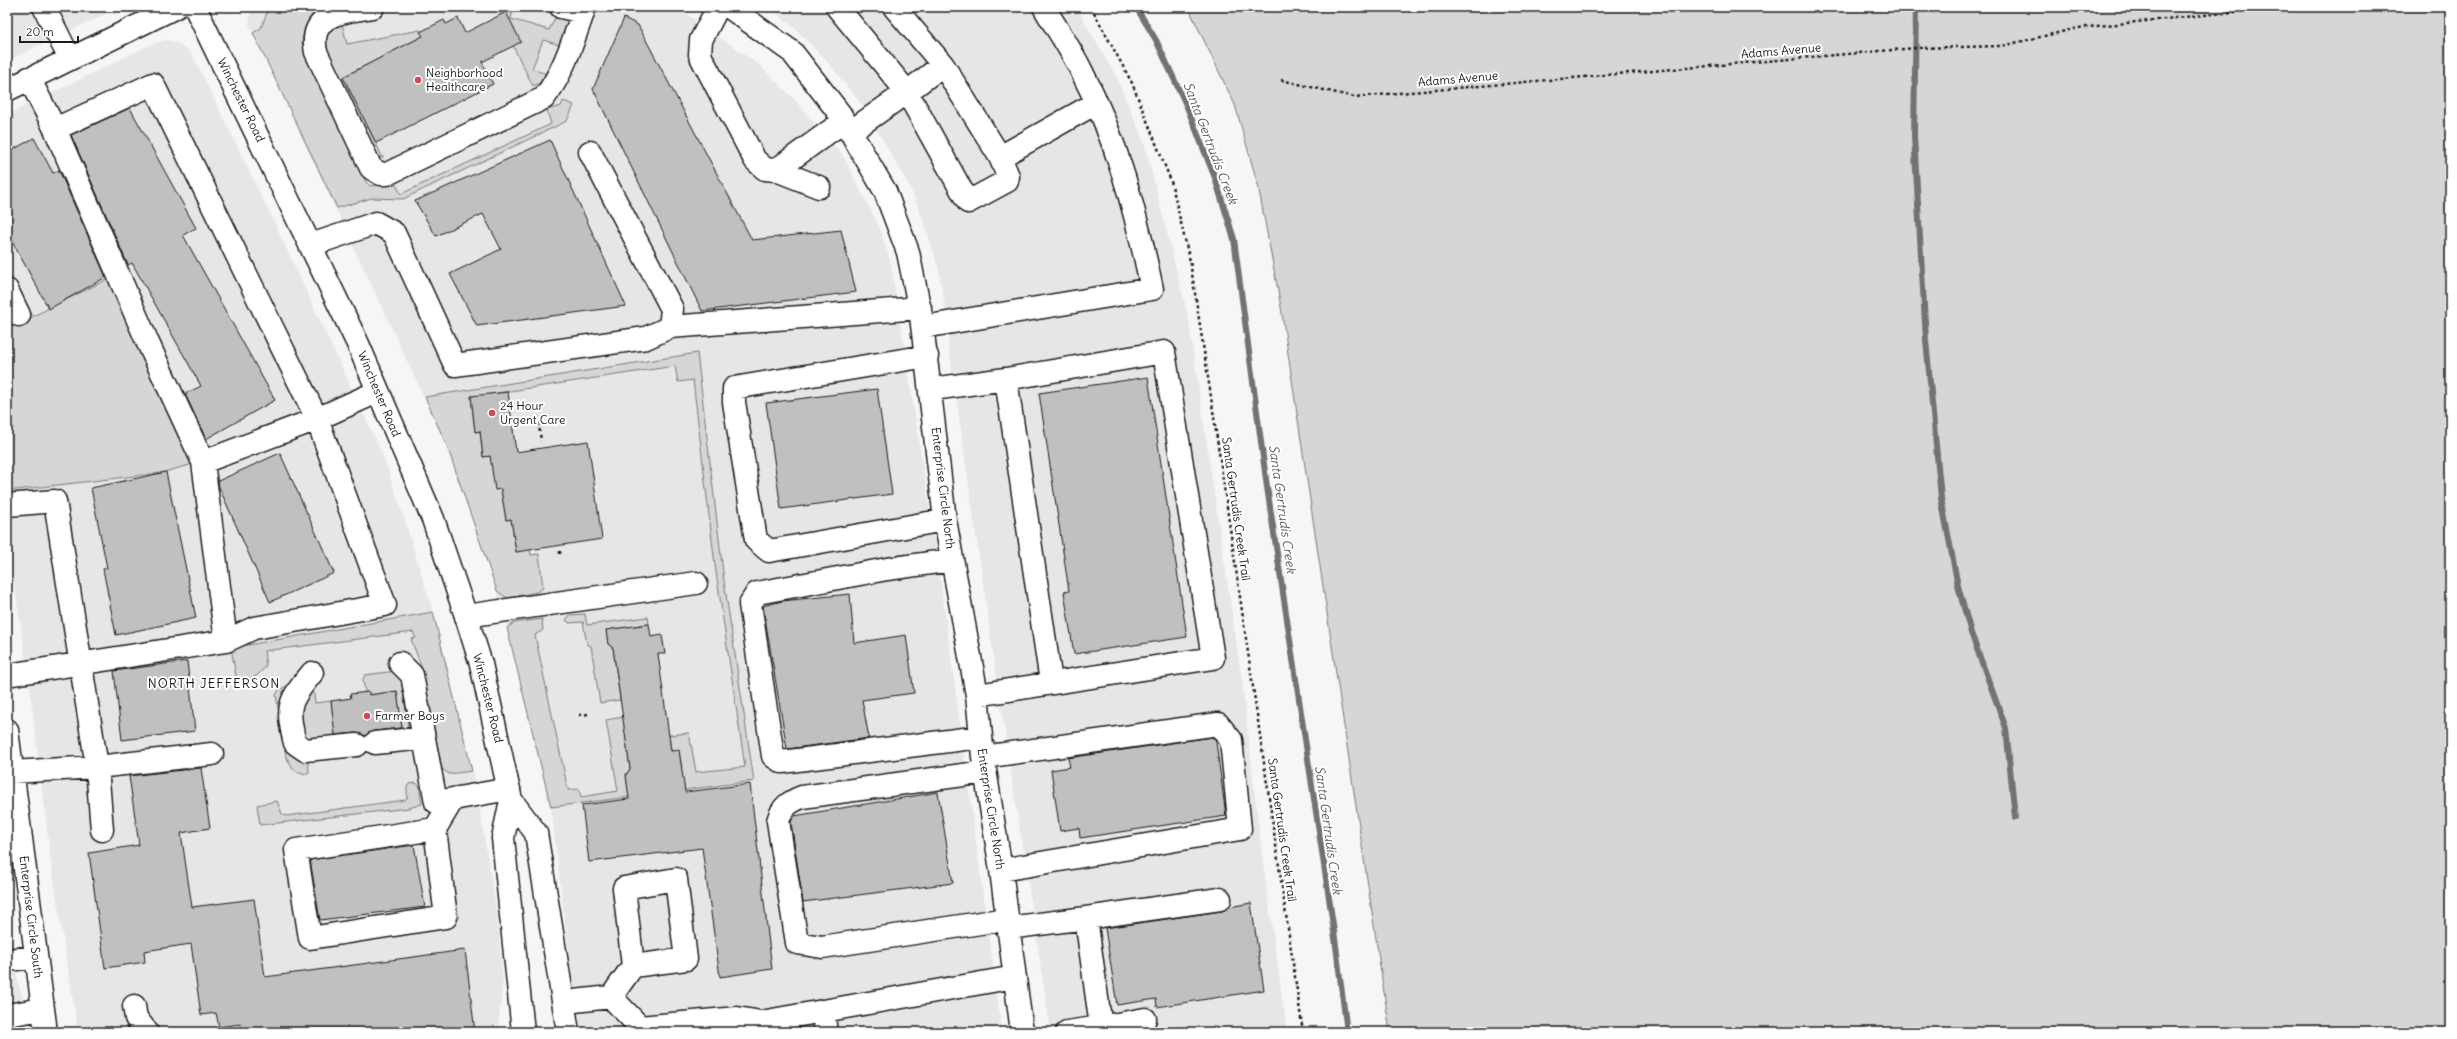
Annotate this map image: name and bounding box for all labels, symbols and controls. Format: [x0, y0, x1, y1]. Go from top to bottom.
scale bar [20, 18, 78, 44]
text: 20 m [26, 24, 54, 39]
street label: Adams Avenue [1740, 40, 1822, 61]
street label: Winchester Road [215, 55, 268, 144]
place label: Neighborhood Healthcare [426, 65, 503, 94]
street label: Adams Avenue [1417, 68, 1499, 89]
marker: Neighborhood Healthcare [413, 75, 423, 85]
water label: Santa Gertrudis Creek [1179, 80, 1242, 208]
street label: Winchester Road [355, 349, 404, 439]
place label: 24 Hour Urgent Care [500, 398, 565, 427]
marker: 24 Hour Urgent Care [487, 408, 497, 418]
street label: Enterprise Circle North [929, 426, 958, 550]
street label: Santa Gertrudis Creek Trail [1219, 436, 1254, 582]
water label: Santa Gertrudis Creek [1265, 444, 1300, 576]
street label: Winchester Road [470, 652, 507, 744]
district label: NORTH JEFFERSON [148, 675, 280, 692]
place label: Farmer Boys [375, 708, 445, 723]
marker: Farmer Boys [362, 711, 372, 721]
street label: Enterprise Circle North [974, 747, 1009, 871]
street label: Santa Gertrudis Creek Trail [1265, 757, 1300, 903]
water label: Santa Gertrudis Creek [1311, 765, 1346, 897]
street label: Enterprise Circle South [17, 855, 46, 979]

